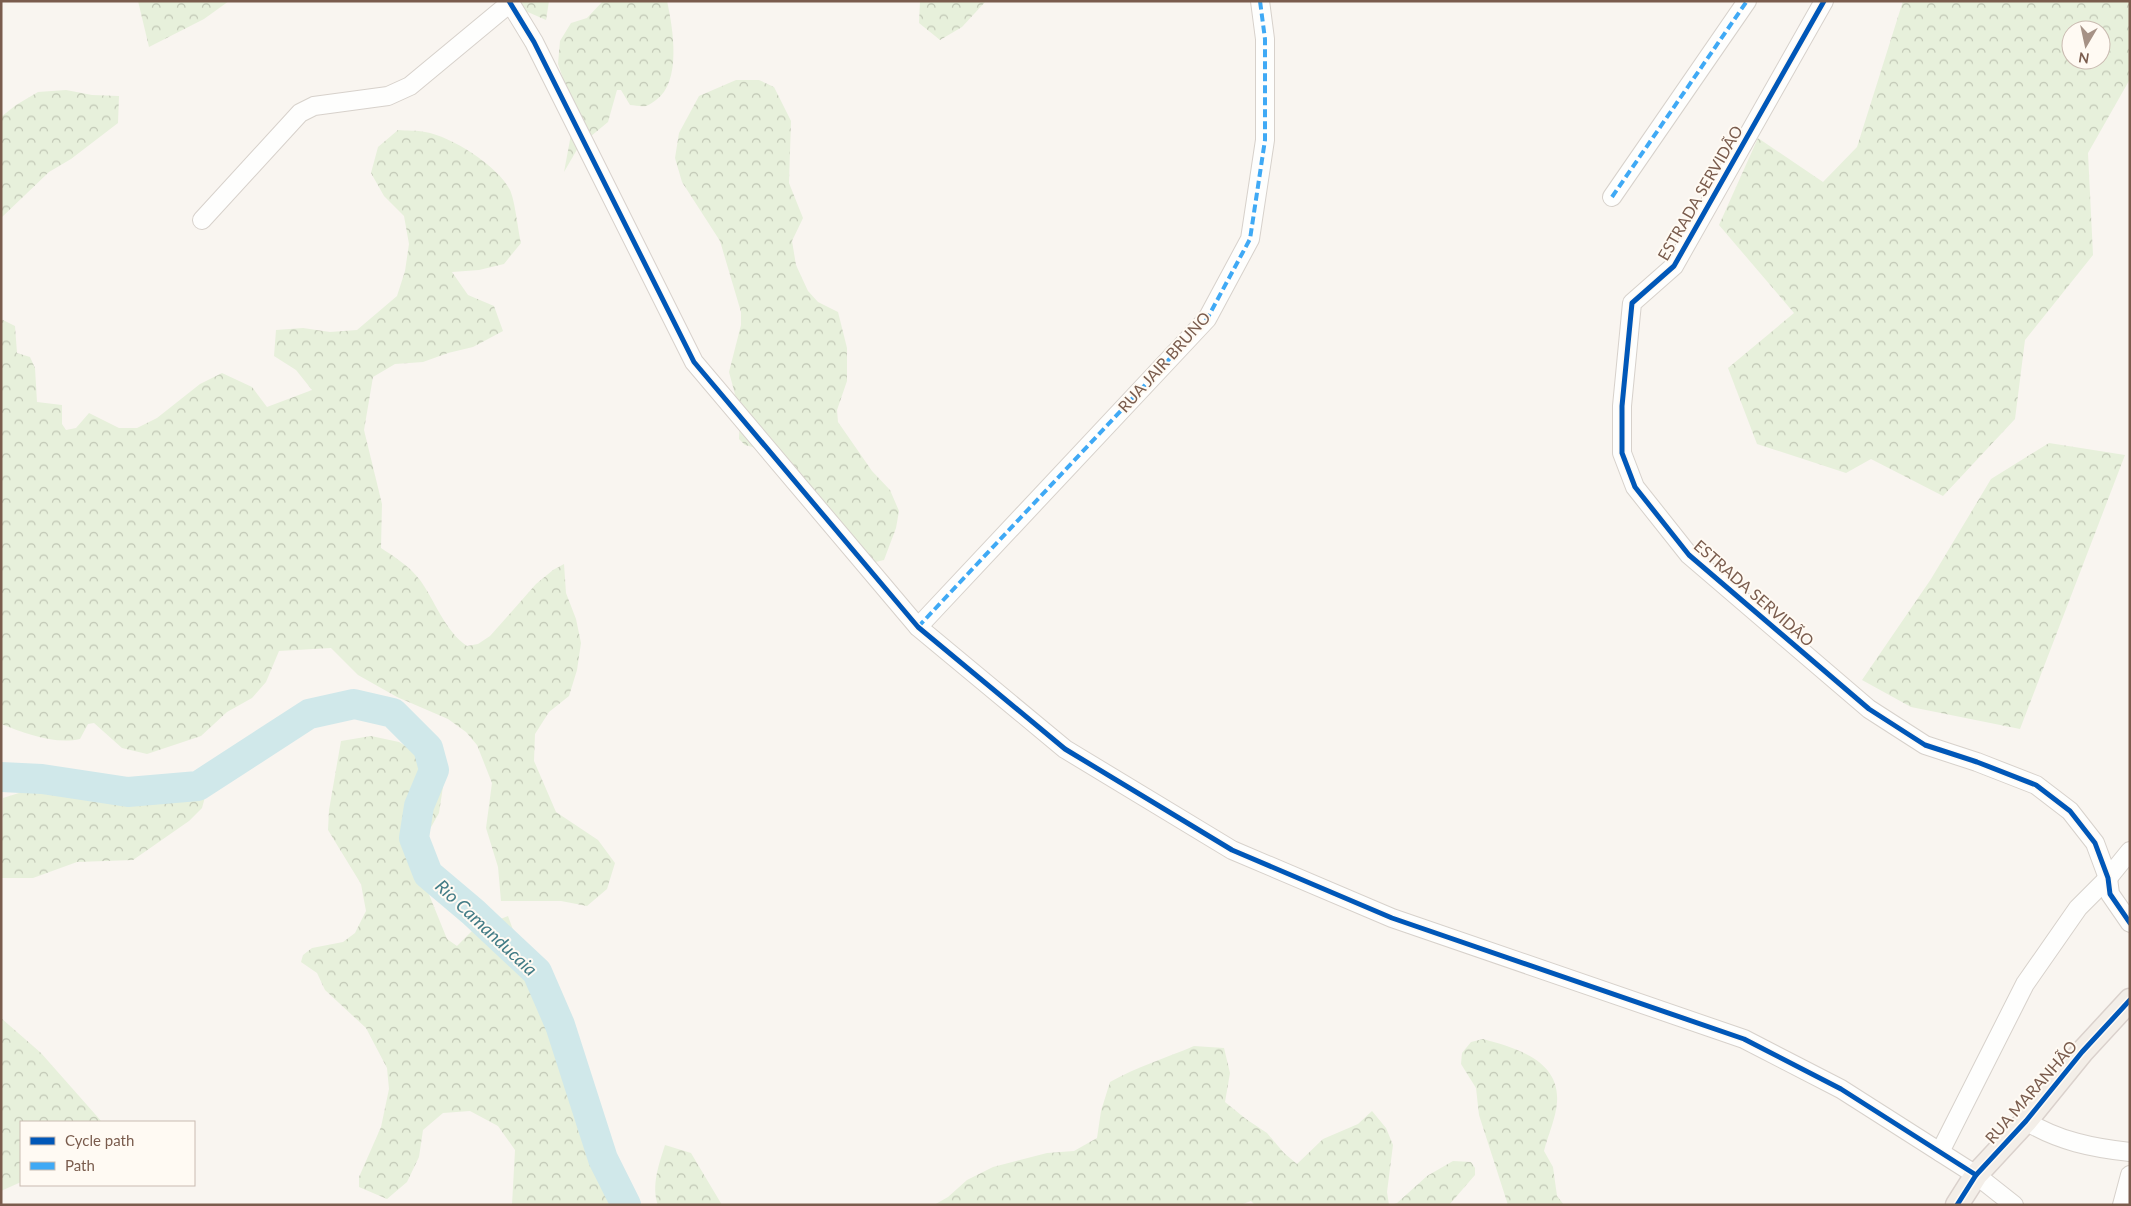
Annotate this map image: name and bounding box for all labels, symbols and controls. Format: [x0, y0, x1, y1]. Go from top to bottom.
north arrow [2061, 20, 2111, 70]
text: N [2077, 49, 2091, 68]
street label: ESTRADA SERVIDÃO [1653, 122, 1746, 264]
street label: RUA JAIR BRUNO [1114, 307, 1214, 416]
street label: ESTRADA SERVIDÃO [1690, 535, 1818, 650]
water label: Rio Camanducaia [431, 875, 542, 980]
street label: RUA MARANHÃO [1981, 1036, 2081, 1147]
legend [20, 1121, 195, 1186]
text: Cycle path [65, 1131, 134, 1149]
text: Path [65, 1156, 95, 1174]

